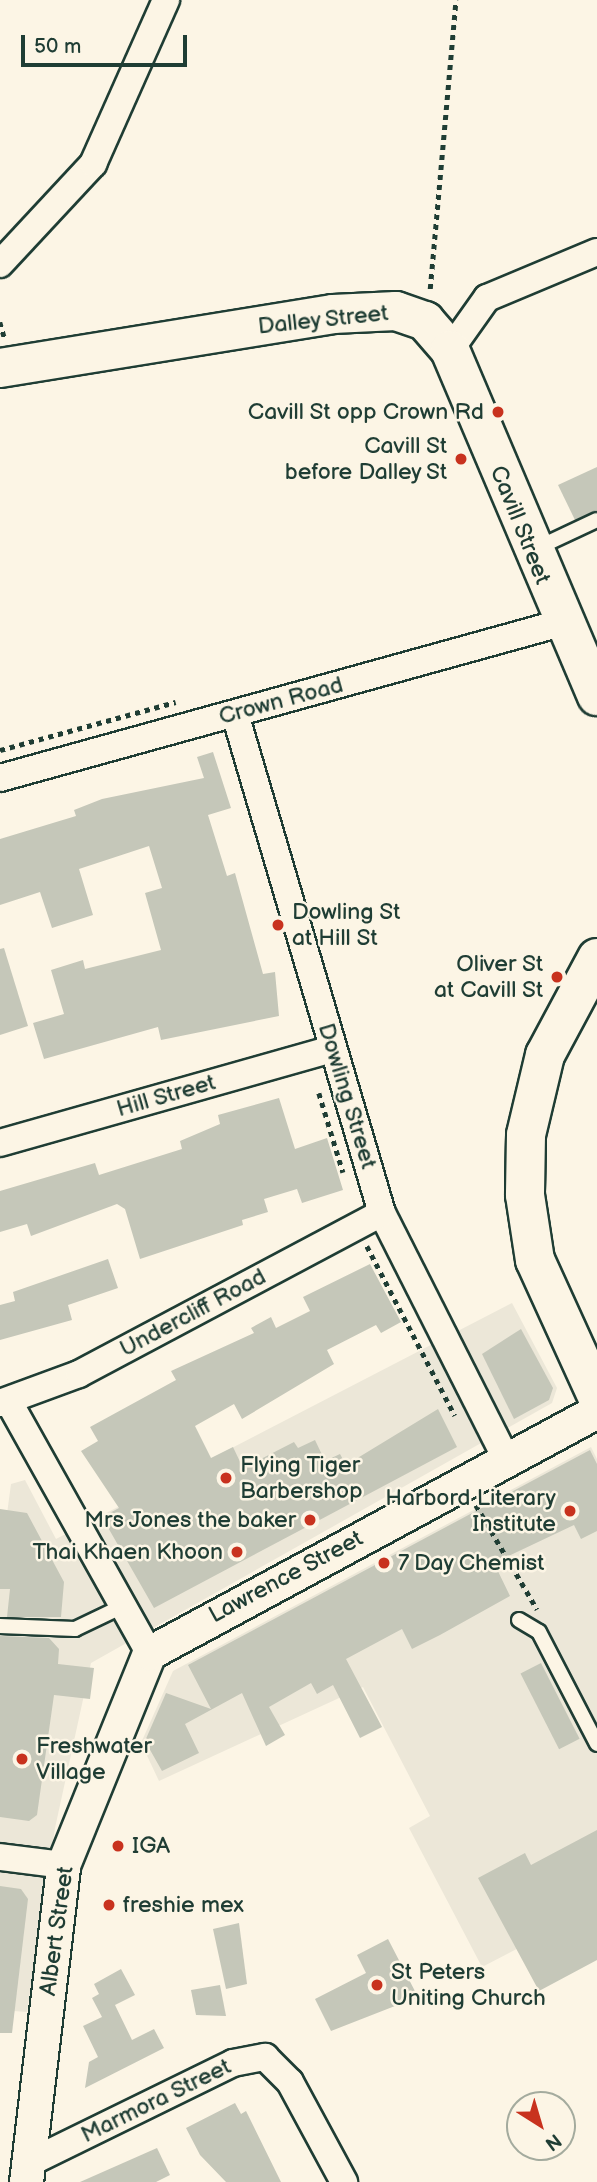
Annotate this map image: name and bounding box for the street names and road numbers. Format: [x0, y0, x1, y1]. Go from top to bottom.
street label: Dalley Street [256, 299, 390, 341]
street label: Cavill Street [484, 462, 556, 588]
street label: Crown Road [216, 671, 346, 731]
street label: Dowling Street [312, 1020, 382, 1172]
street label: Hill Street [113, 1069, 219, 1123]
street label: Undercliff Road [115, 1263, 271, 1363]
street label: Lawrence Street [204, 1525, 368, 1629]
street label: Albert Street [34, 1864, 80, 1998]
street label: Marmora Street [76, 2053, 236, 2149]

